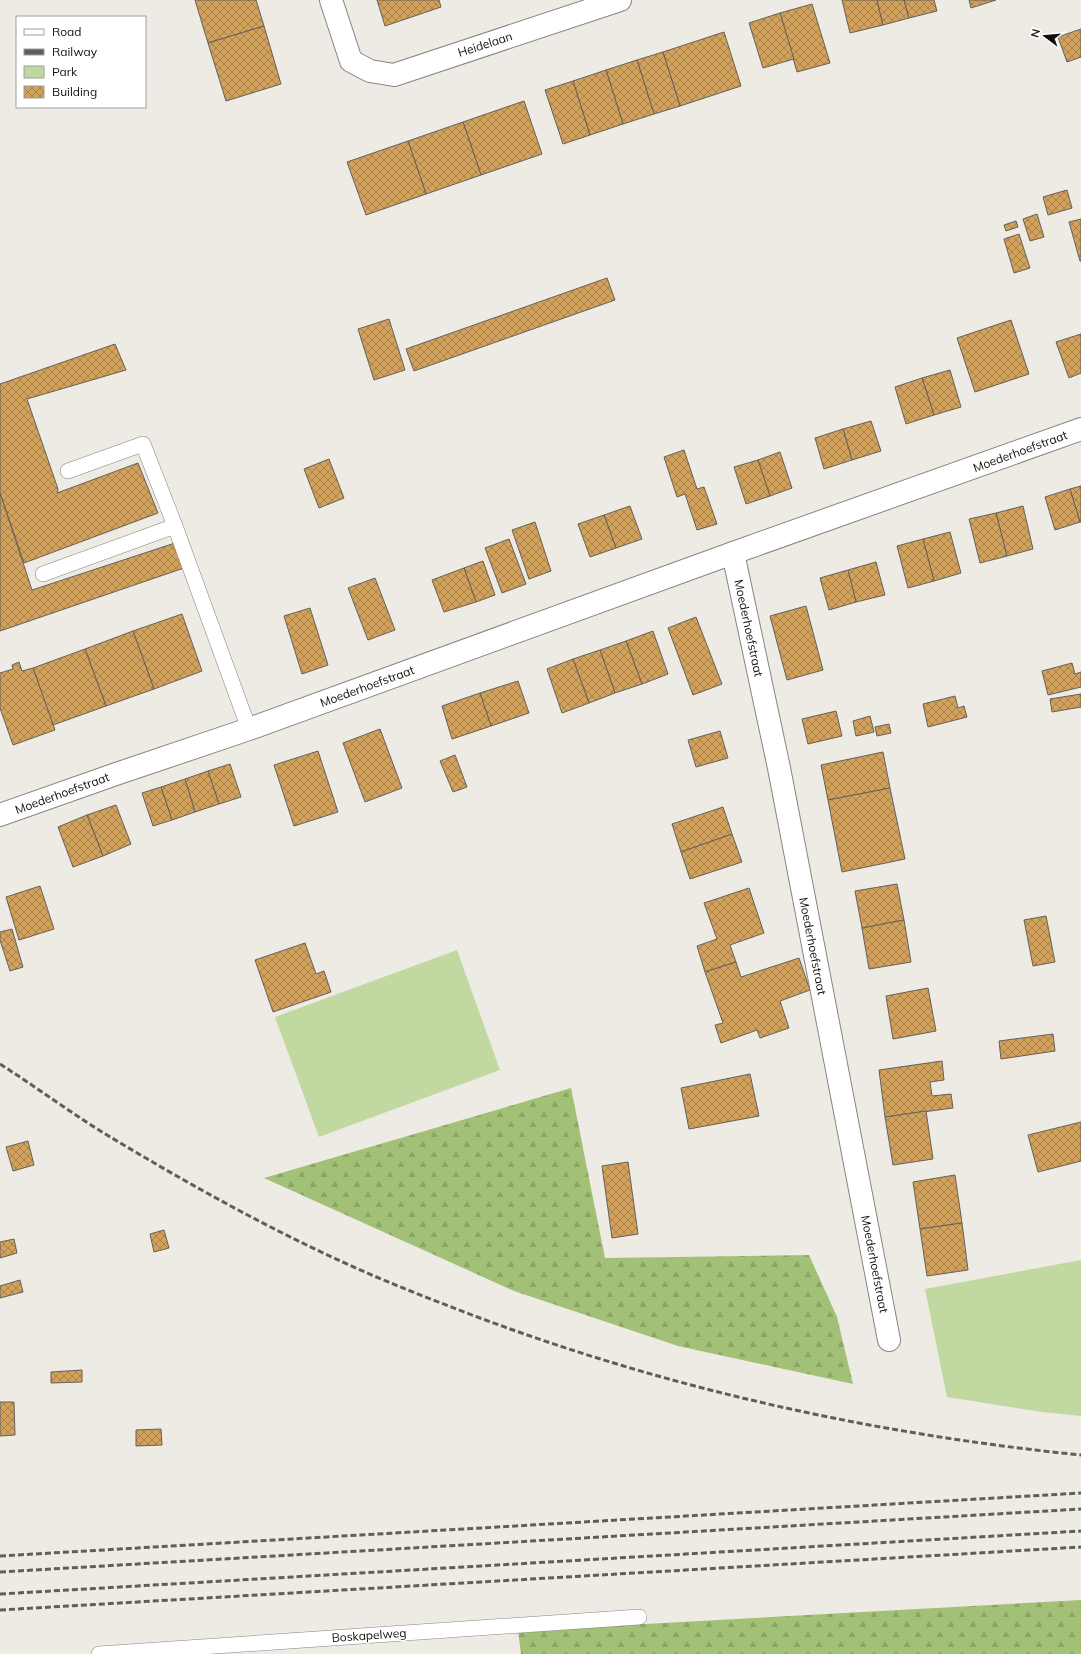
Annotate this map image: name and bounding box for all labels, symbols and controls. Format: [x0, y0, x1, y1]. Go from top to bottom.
legend [16, 16, 146, 108]
north arrow [1025, 16, 1065, 56]
text: Road [52, 24, 81, 39]
text: N [1028, 27, 1043, 39]
street label: Heidelaan [456, 28, 514, 60]
text: Railway [52, 44, 98, 59]
text: Park [52, 64, 78, 79]
text: Building [52, 84, 97, 99]
street label: Moederhoefstraat [971, 427, 1069, 475]
street label: Moederhoefstraat [731, 578, 767, 678]
street label: Moederhoefstraat [318, 662, 416, 710]
street label: Moederhoefstraat [13, 769, 111, 817]
street label: Moederhoefstraat [796, 896, 830, 996]
street label: Moederhoefstraat [858, 1214, 892, 1314]
street label: Boskapelweg [331, 1625, 407, 1645]

